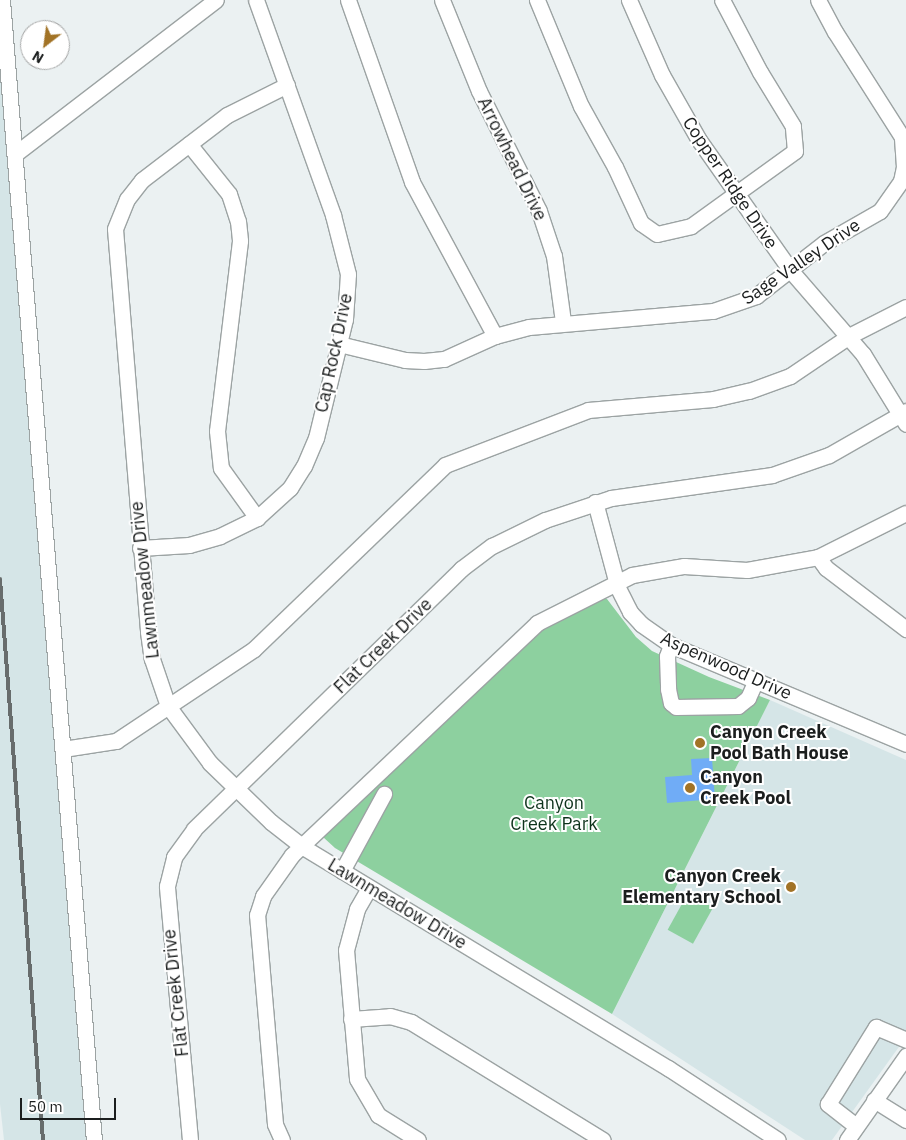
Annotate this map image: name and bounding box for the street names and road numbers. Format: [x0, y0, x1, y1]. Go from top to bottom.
street label: Arrowhead Drive [473, 94, 551, 224]
street label: Copper Ridge Drive [678, 113, 782, 253]
street label: Sage Valley Drive [738, 214, 864, 310]
street label: Cap Rock Drive [311, 291, 357, 415]
street label: Lawnmeadow Drive [126, 500, 164, 660]
street label: Flat Creek Drive [329, 594, 437, 698]
street label: Aspenwood Drive [657, 627, 795, 705]
street label: Lawnmeadow Drive [324, 854, 470, 954]
street label: Flat Creek Drive [159, 928, 193, 1058]

